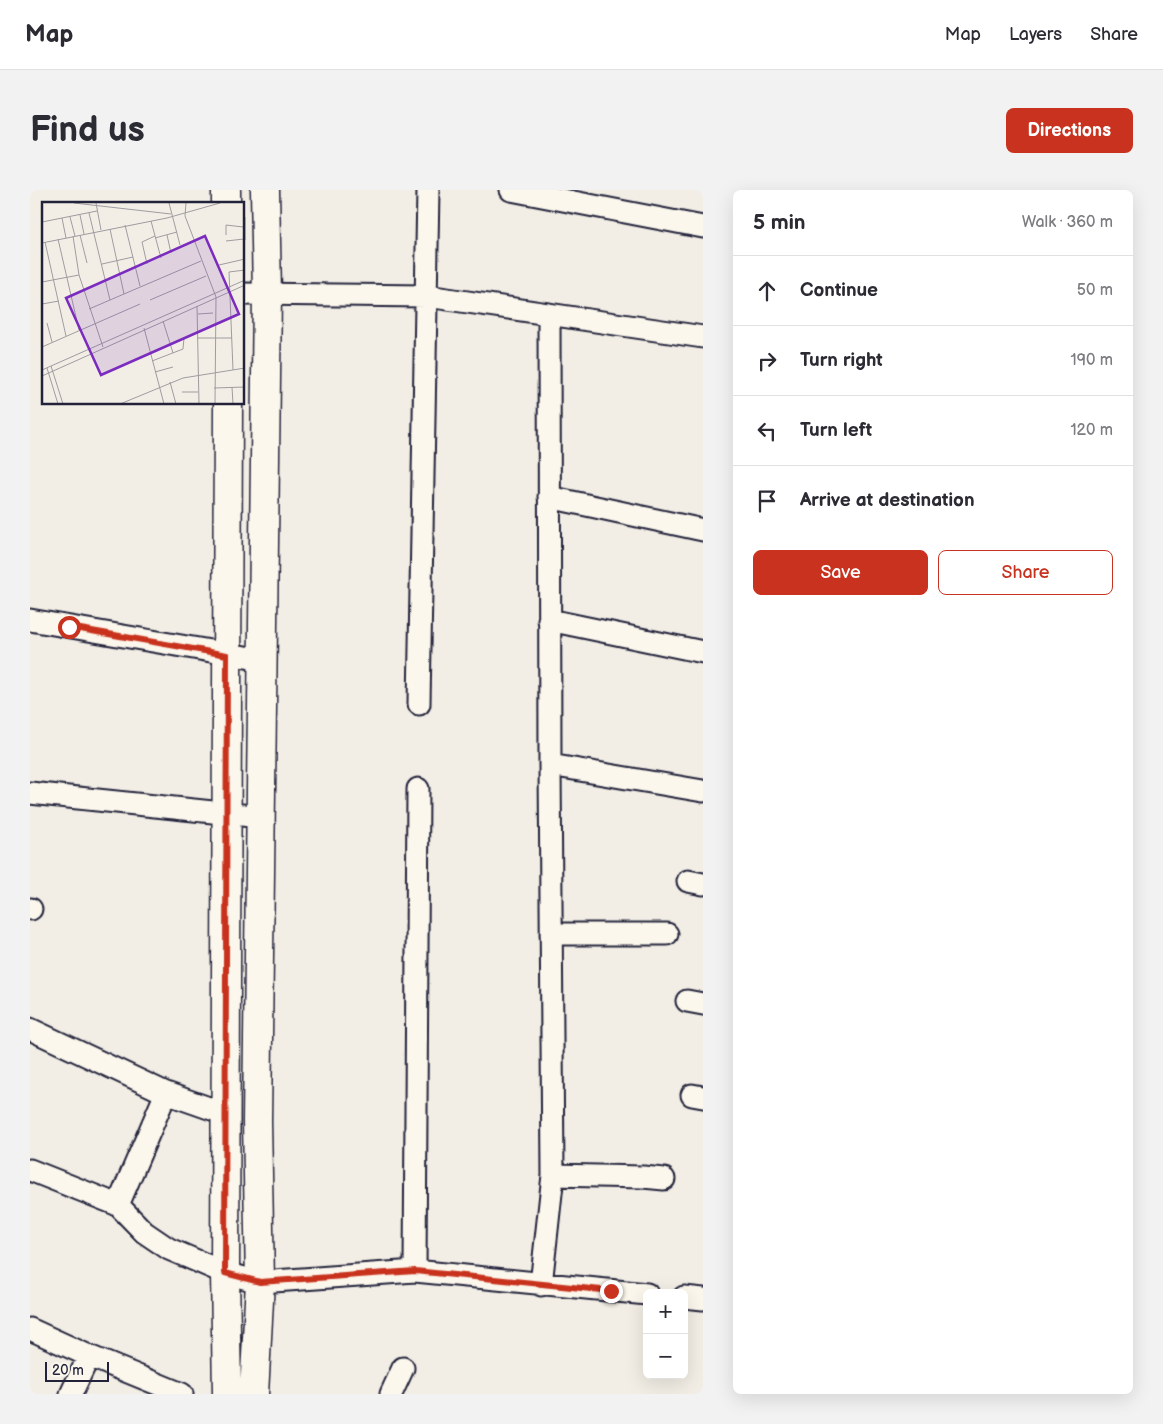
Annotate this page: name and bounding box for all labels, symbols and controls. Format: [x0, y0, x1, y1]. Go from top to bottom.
text: Map [25, 20, 73, 49]
text: Map [945, 24, 981, 45]
text: Layers [1009, 24, 1062, 45]
text: Share [1090, 24, 1138, 45]
button: Directions [1006, 108, 1133, 153]
text: Find us [30, 109, 145, 152]
inset map [42, 202, 245, 405]
text: 5 min [753, 210, 806, 235]
text: Walk · 360 m [1022, 213, 1113, 232]
icon: ahead [753, 277, 781, 305]
text: Continue [800, 279, 878, 302]
text: 50 m [1077, 281, 1113, 300]
icon: right [753, 347, 781, 375]
text: Turn right [800, 349, 883, 372]
text: 190 m [1071, 351, 1113, 370]
icon: left [753, 417, 781, 445]
text: Turn left [800, 419, 872, 442]
text: 120 m [1070, 421, 1113, 440]
icon: arrive [753, 487, 781, 515]
text: Arrive at destination [800, 489, 975, 512]
button: Save [753, 550, 928, 595]
button: Share [938, 550, 1113, 595]
route start [58, 616, 81, 639]
route end [600, 1280, 623, 1303]
map controls [643, 1289, 688, 1379]
button: + [643, 1289, 688, 1334]
button: − [643, 1334, 688, 1379]
scale bar [45, 1359, 109, 1382]
text: 20 m [52, 1362, 84, 1379]

